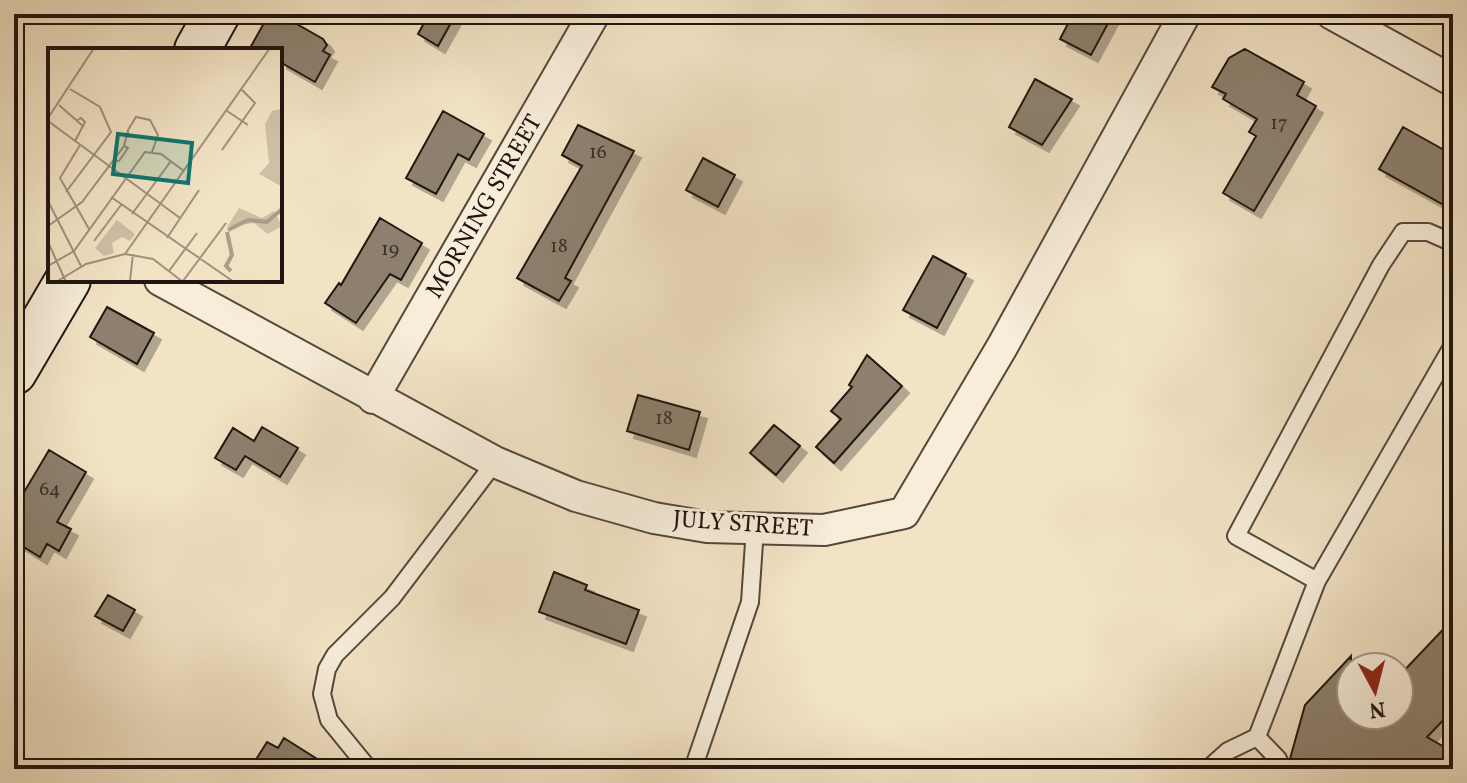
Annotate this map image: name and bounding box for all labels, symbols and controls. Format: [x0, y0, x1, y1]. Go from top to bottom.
inset map [48, 48, 282, 282]
street label: MORNING STREET [418, 109, 552, 305]
house number: 17 [1270, 110, 1288, 138]
house number: 16 [589, 139, 607, 167]
house number: 18 [550, 233, 568, 261]
house number: 19 [381, 236, 399, 264]
house number: 18 [655, 405, 673, 433]
house number: 64 [39, 476, 61, 504]
street label: JULY STREET [672, 503, 814, 547]
north arrow [1335, 651, 1415, 731]
text: N [1367, 692, 1387, 725]

